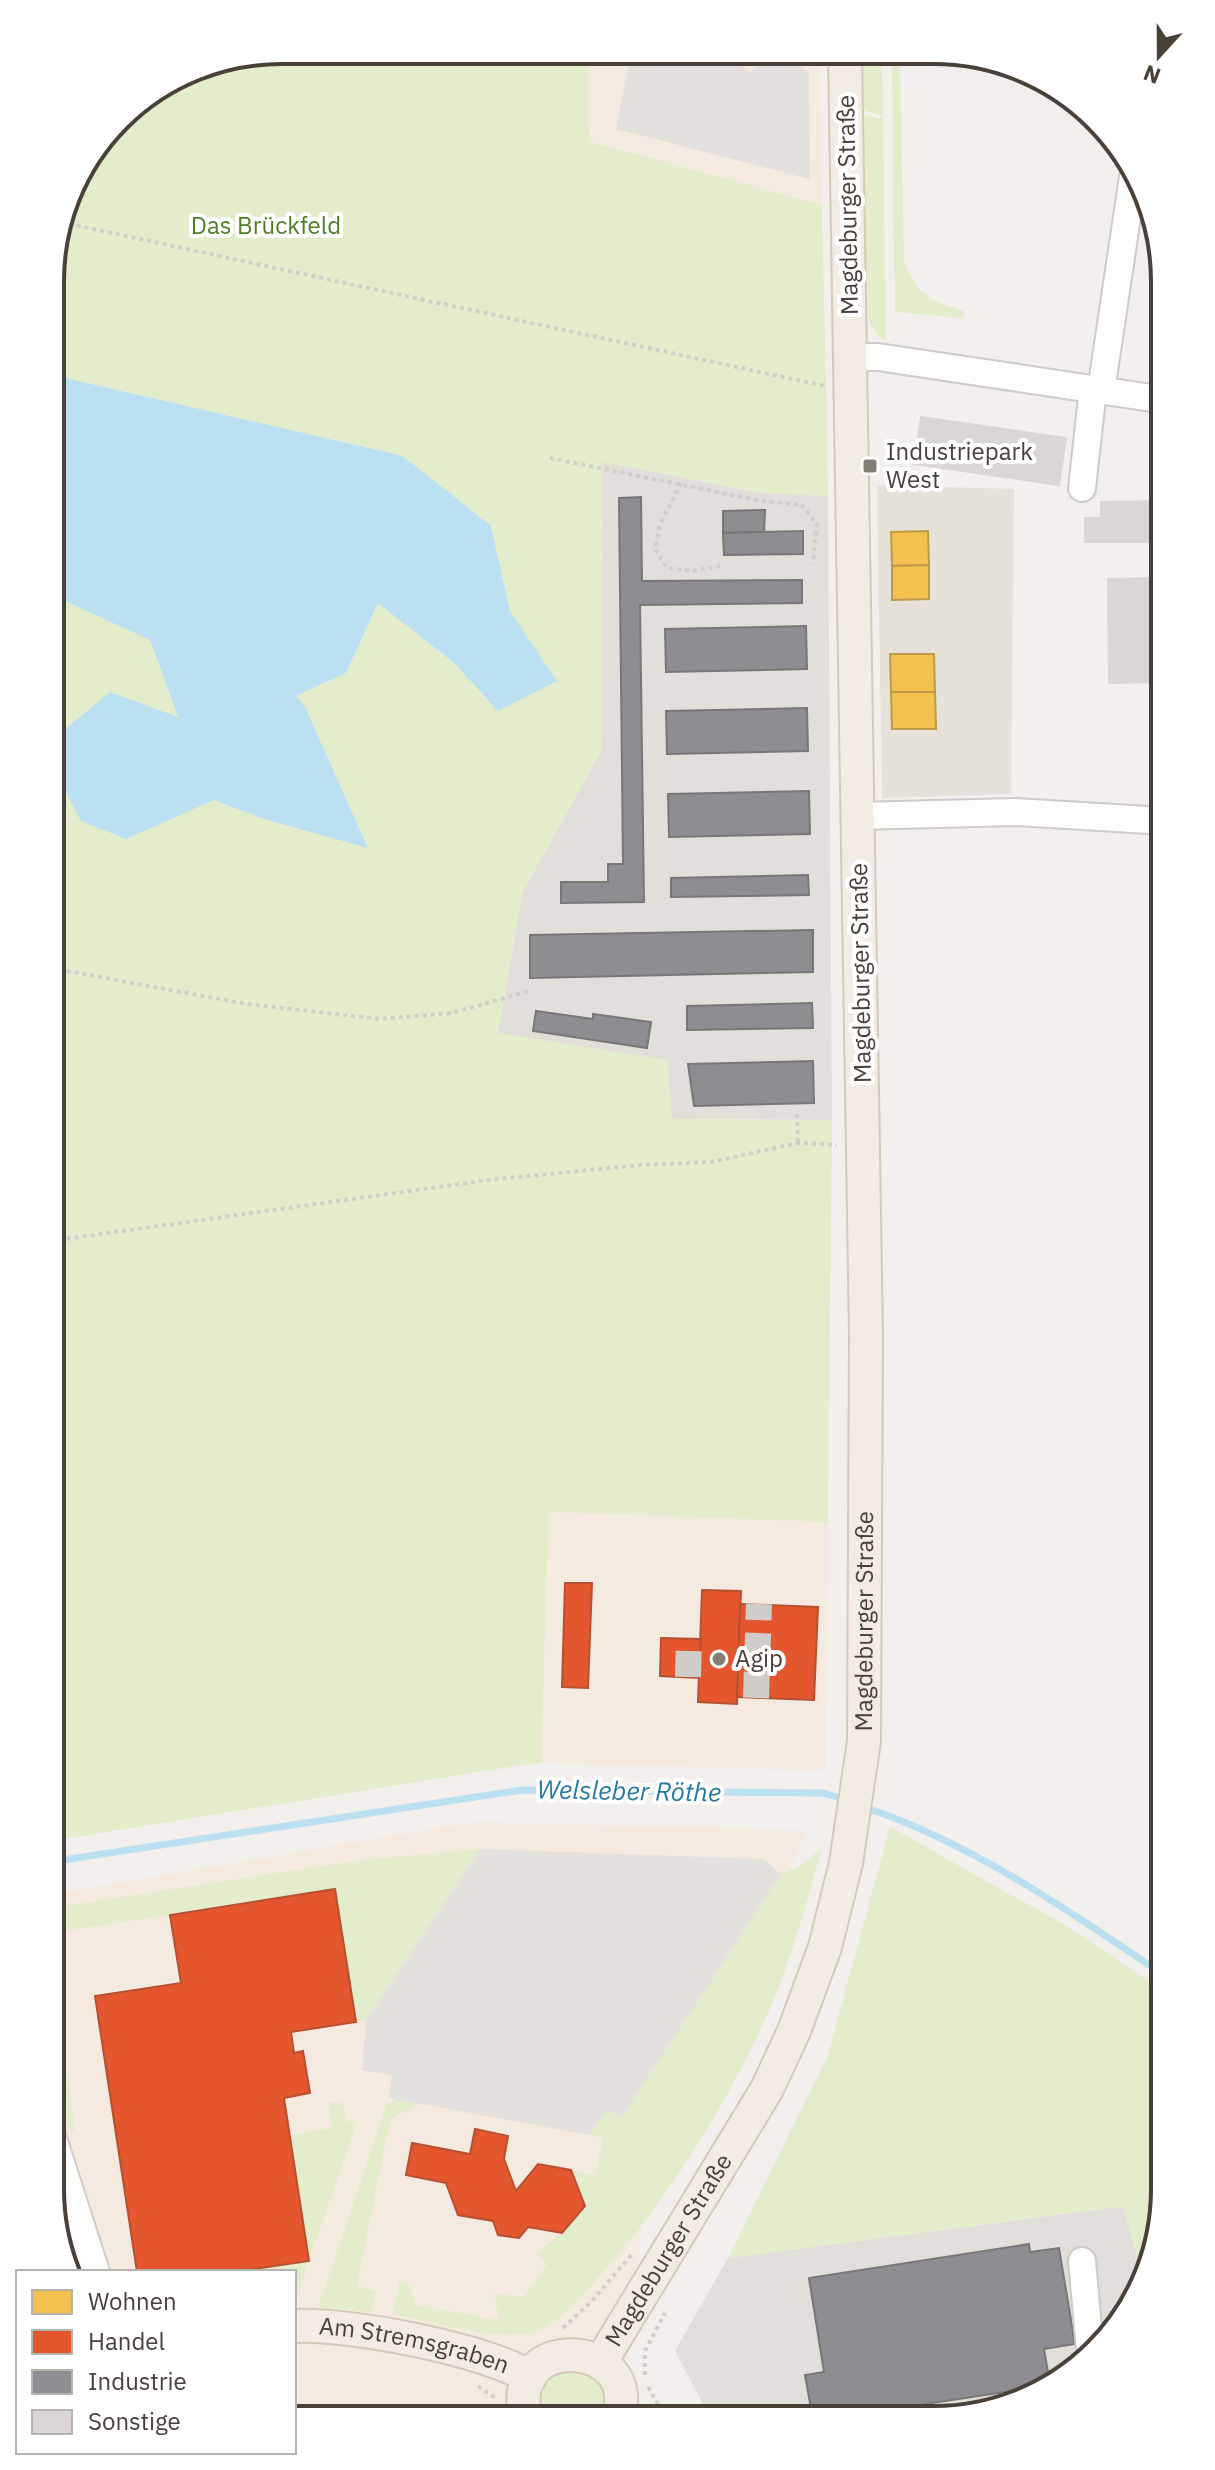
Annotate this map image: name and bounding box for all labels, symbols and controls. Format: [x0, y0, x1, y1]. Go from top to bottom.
north arrow [1119, 16, 1199, 96]
text: N [1139, 59, 1164, 92]
street label: Magdeburger Straße [829, 95, 865, 315]
park label: Das Brückfeld [191, 209, 341, 241]
place label: Industriepark West [886, 435, 1033, 495]
marker: Industriepark West [861, 457, 879, 475]
street label: Magdeburger Straße [842, 863, 878, 1083]
street label: Magdeburger Straße [847, 1511, 880, 1732]
place label: Agip [735, 1642, 783, 1674]
marker: Agip [710, 1650, 728, 1668]
water label: Welsleber Röthe [537, 1771, 721, 1809]
street label: Magdeburger Straße [597, 2147, 739, 2352]
legend [16, 2270, 296, 2454]
text: Wohnen [88, 2285, 177, 2317]
street label: Am Stremsgraben [318, 2309, 514, 2380]
text: Handel [88, 2325, 165, 2357]
text: Industrie [88, 2365, 187, 2397]
text: Sonstige [88, 2405, 181, 2437]

